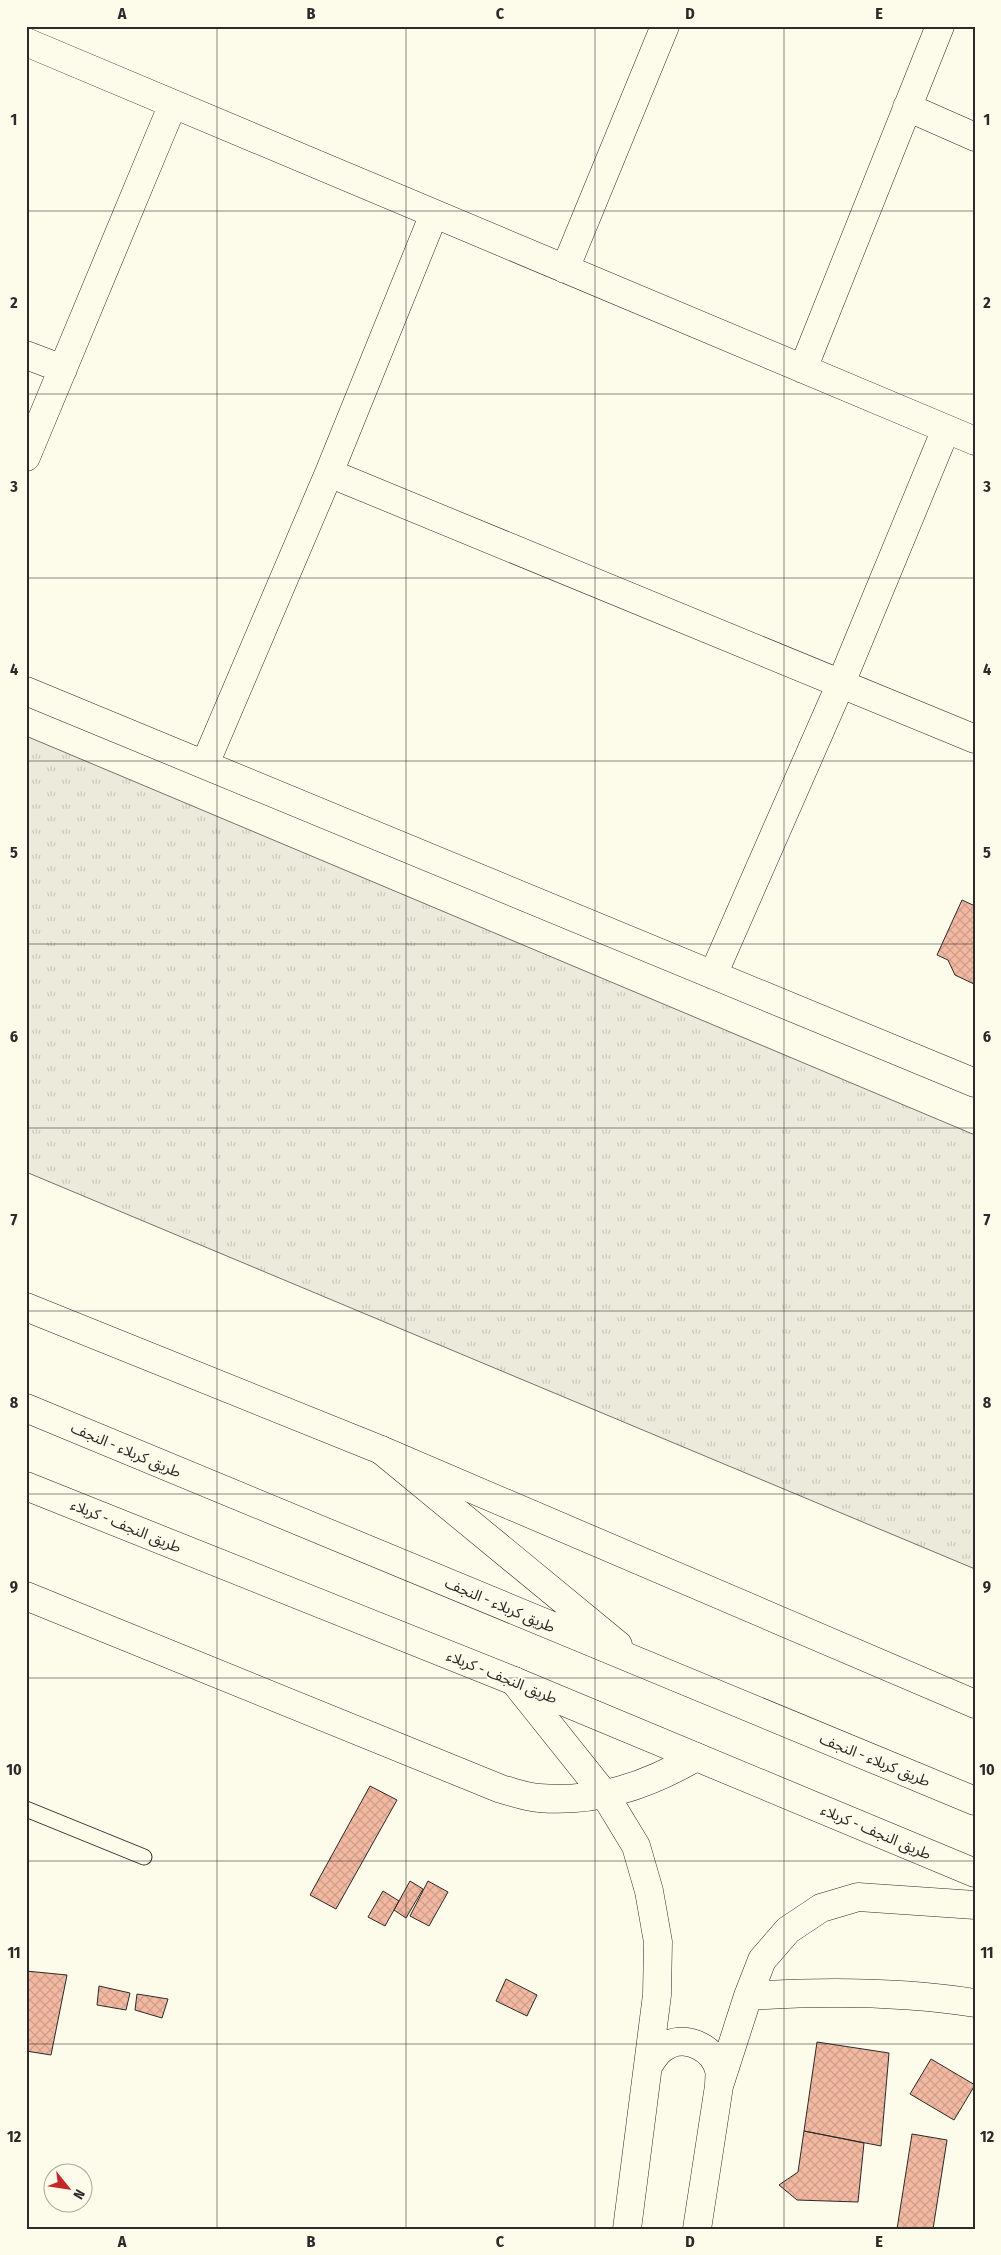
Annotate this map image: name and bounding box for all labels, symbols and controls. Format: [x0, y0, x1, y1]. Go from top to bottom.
text: A [117, 4, 127, 23]
text: B [307, 4, 316, 23]
text: C [496, 4, 505, 23]
text: D [685, 4, 695, 23]
text: E [875, 4, 883, 23]
text: 1 [11, 110, 17, 129]
text: 1 [984, 110, 990, 129]
text: 2 [9, 293, 18, 312]
text: 2 [982, 293, 991, 312]
text: 3 [9, 477, 18, 496]
text: 3 [982, 477, 991, 496]
text: 4 [10, 660, 18, 679]
text: 4 [983, 660, 991, 679]
text: 5 [10, 843, 18, 862]
text: 5 [983, 843, 991, 862]
text: 6 [10, 1027, 18, 1046]
text: 6 [983, 1027, 991, 1046]
text: 7 [11, 1210, 18, 1229]
text: 7 [984, 1210, 991, 1229]
text: 8 [10, 1393, 19, 1412]
text: 8 [983, 1393, 992, 1412]
street label: طريق کربلاء - النجف [68, 1419, 184, 1482]
street label: طريق النجف - کربلاء [68, 1496, 184, 1557]
street label: طريق کربلاء - النجف [442, 1574, 558, 1637]
text: 9 [10, 1577, 18, 1596]
text: 9 [983, 1577, 991, 1596]
street label: طريق النجف - کربلاء [444, 1647, 560, 1708]
street label: طريق کربلاء - النجف [817, 1730, 933, 1791]
text: 10 [6, 1760, 22, 1779]
text: 10 [979, 1760, 995, 1779]
street label: طريق النجف - کربلاء [818, 1801, 934, 1864]
text: 11 [7, 1943, 21, 1962]
text: 11 [980, 1943, 994, 1962]
text: 12 [7, 2127, 22, 2146]
text: 12 [980, 2127, 995, 2146]
north arrow [42, 2162, 92, 2212]
text: N [69, 2186, 88, 2202]
text: A [117, 2232, 127, 2251]
text: B [307, 2232, 316, 2251]
text: C [496, 2232, 505, 2251]
text: D [685, 2232, 695, 2251]
text: E [875, 2232, 883, 2251]

